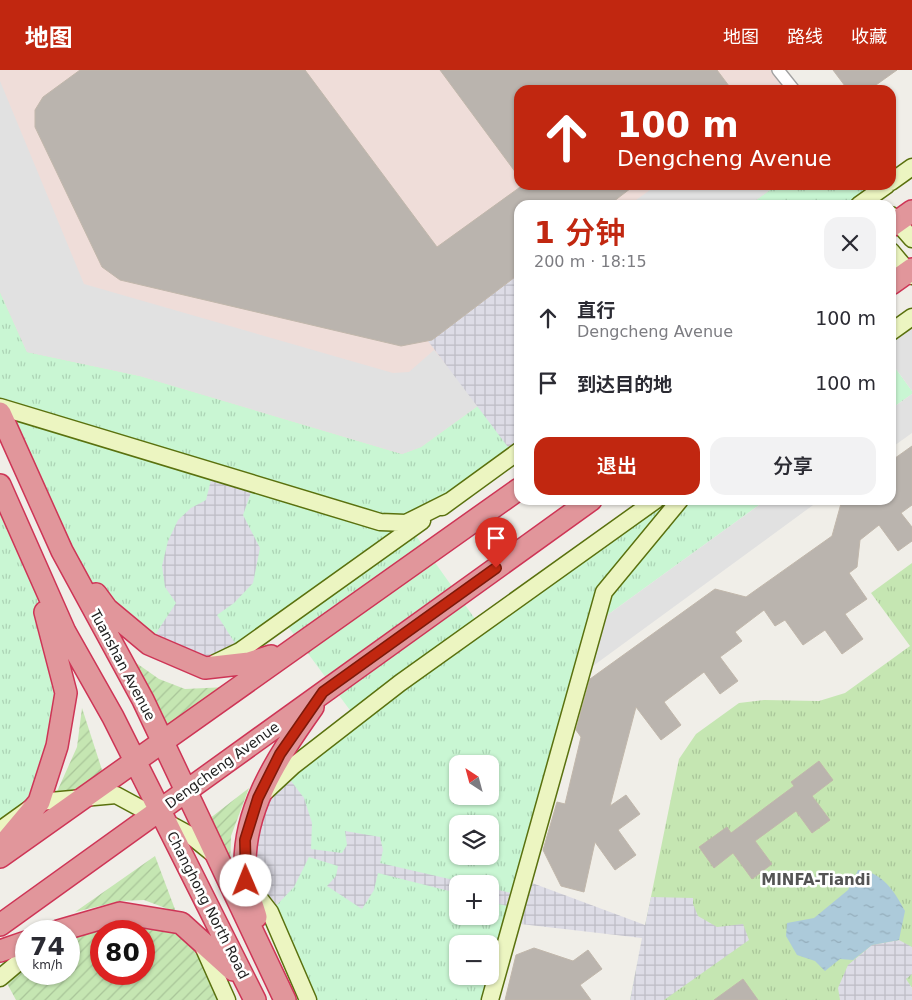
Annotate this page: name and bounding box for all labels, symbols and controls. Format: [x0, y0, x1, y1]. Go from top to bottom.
text: 地图 [25, 24, 73, 52]
text: 地图 [723, 26, 759, 47]
text: 路线 [787, 26, 823, 47]
text: 收藏 [851, 26, 887, 47]
icon: ahead [534, 105, 599, 170]
text: 100 m [617, 105, 739, 145]
text: Dengcheng Avenue [617, 146, 832, 171]
text: 1 分钟 [534, 215, 625, 250]
button: close [824, 217, 876, 269]
text: 200 m · 18:15 [534, 252, 647, 271]
text: 直行 [577, 299, 615, 321]
icon: ahead [534, 304, 562, 332]
text: 100 m [815, 307, 876, 329]
text: Dengcheng Avenue [577, 322, 733, 341]
icon: arrive [534, 369, 562, 397]
text: 100 m [815, 372, 876, 394]
text: 到达目的地 [577, 373, 672, 395]
button: 退出 [534, 437, 700, 495]
button: 分享 [710, 437, 876, 495]
pin [475, 517, 517, 568]
icon: arrive [482, 524, 510, 552]
street label: Tuanshan Avenue [87, 606, 159, 723]
street label: Dengcheng Avenue [162, 718, 282, 812]
north arrow [449, 755, 499, 805]
map controls [449, 755, 499, 985]
button: layers [449, 815, 499, 865]
street label: Changhong North Road [164, 829, 252, 981]
position arrow [219, 854, 271, 906]
district label: MINFA-Tiandi [761, 871, 871, 889]
button: + [449, 875, 499, 925]
speed limit sign: 80 [90, 920, 155, 985]
text: 74 [30, 932, 65, 961]
button: − [449, 935, 499, 985]
text: km/h [32, 958, 63, 972]

